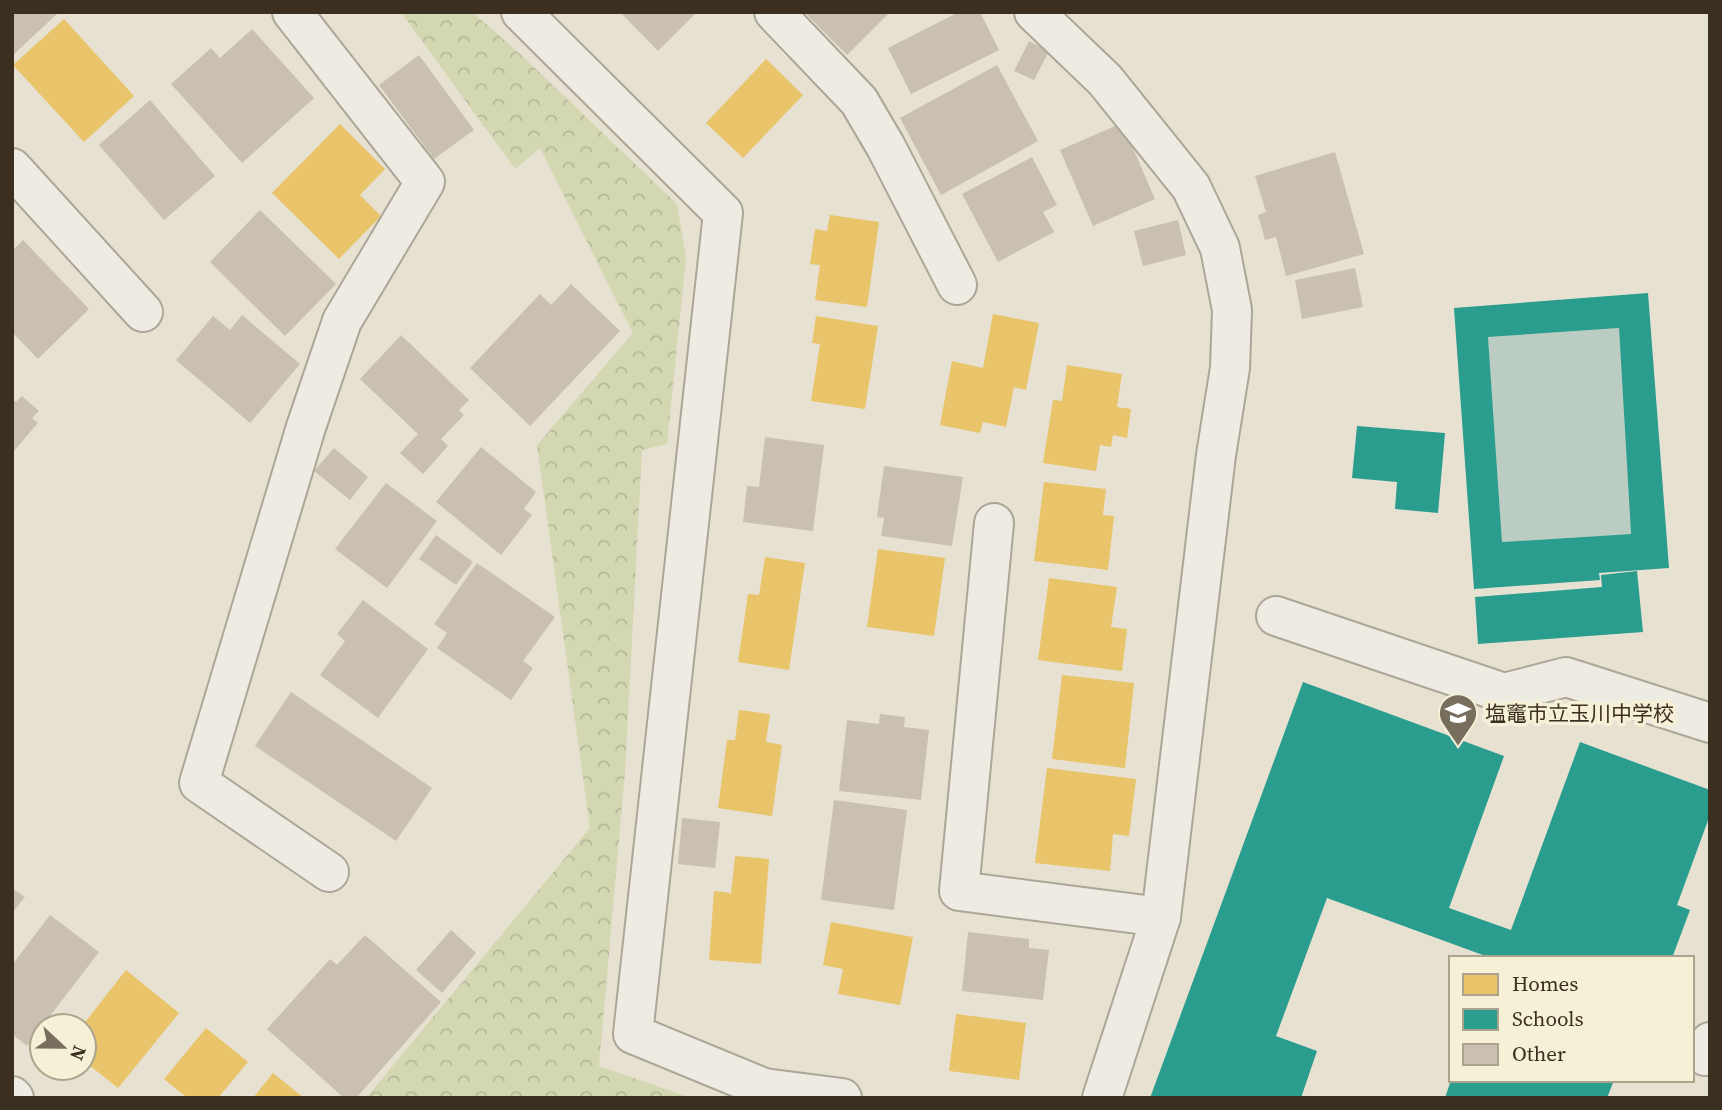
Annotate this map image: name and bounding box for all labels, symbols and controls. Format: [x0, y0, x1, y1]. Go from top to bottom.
school or university icon: 塩竈市立玉川中学校 [1437, 692, 1479, 747]
place label: 塩竈市立玉川中学校 [1485, 699, 1674, 728]
legend [1449, 956, 1694, 1082]
text: Homes [1512, 969, 1578, 998]
text: Schools [1512, 1004, 1584, 1033]
north arrow [28, 1012, 98, 1082]
text: Other [1512, 1039, 1566, 1068]
text: N [64, 1042, 93, 1065]

